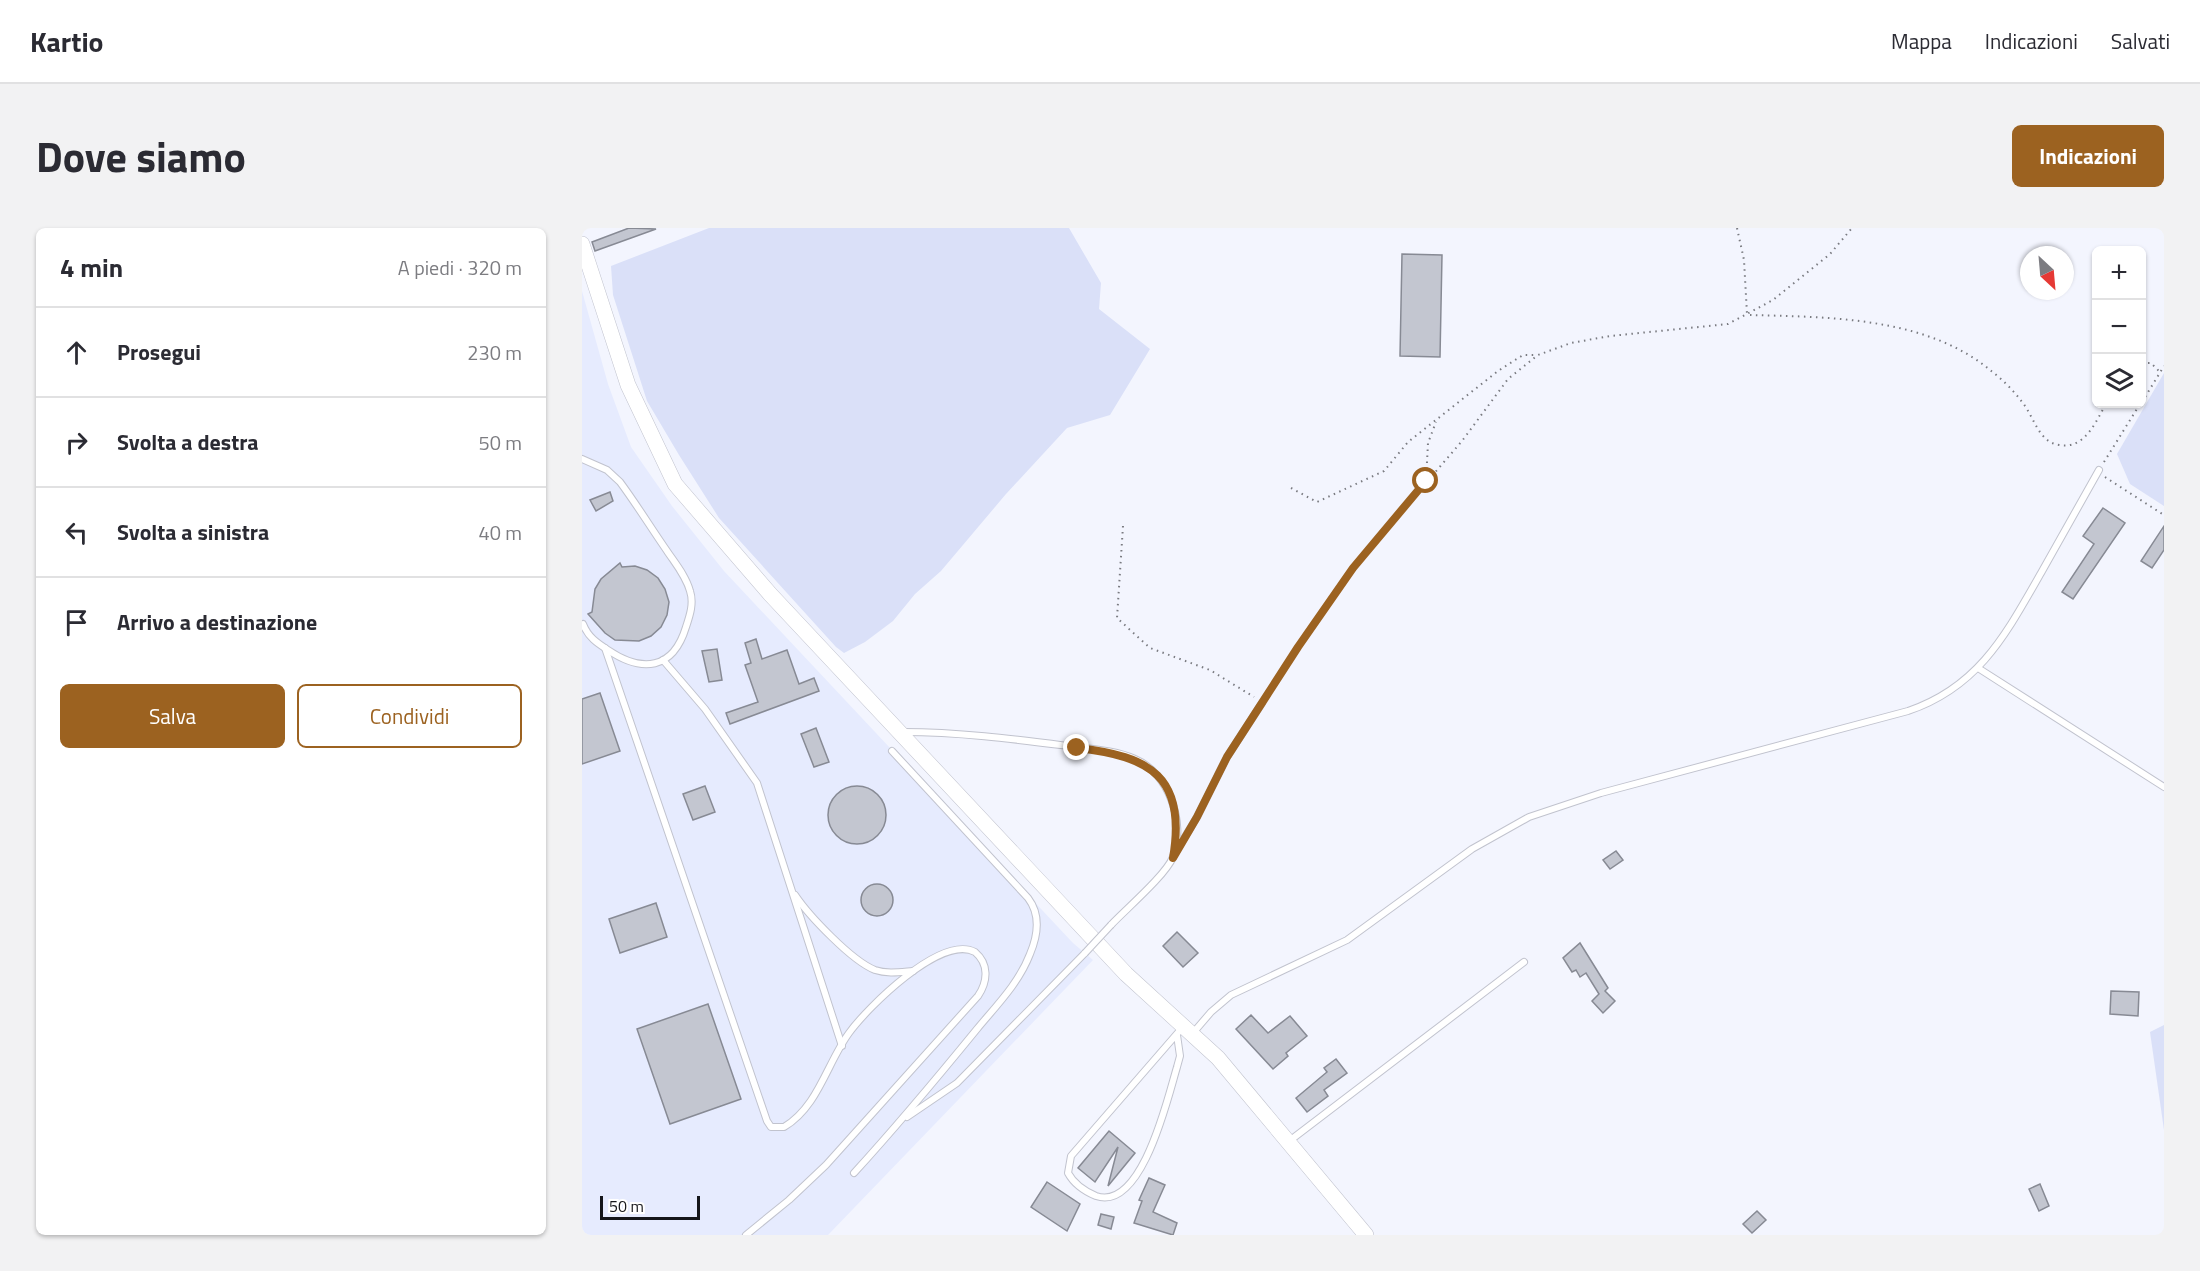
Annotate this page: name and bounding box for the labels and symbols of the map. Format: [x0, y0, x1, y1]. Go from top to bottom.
north arrow [2020, 246, 2074, 300]
route start [1412, 467, 1438, 493]
route end [1063, 734, 1089, 760]
scale bar [600, 1193, 700, 1220]

